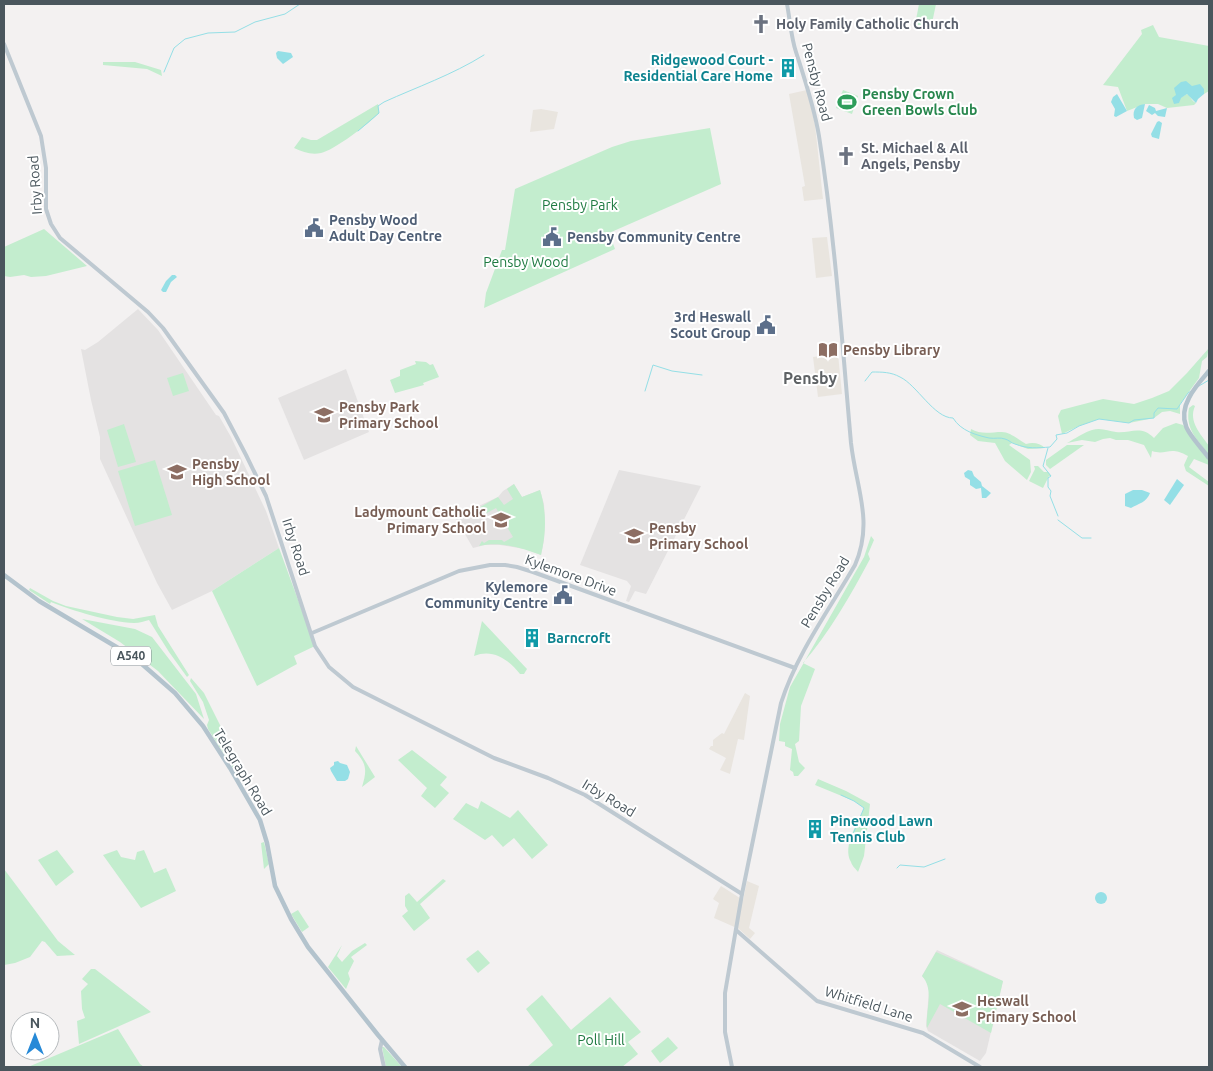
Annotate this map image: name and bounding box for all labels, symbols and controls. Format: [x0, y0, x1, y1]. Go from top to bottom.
church icon: Holy Family Catholic Church [750, 13, 772, 35]
place label: Holy Family Catholic Church [776, 16, 959, 32]
street label: Pensby Road [799, 41, 835, 123]
place label: Ridgewood Court - Residential Care Home [623, 52, 773, 84]
building icon: Ridgewood Court - Residential Care Home [777, 57, 799, 79]
place label: Pensby Crown Green Bowls Club [862, 86, 977, 118]
sports icon: Pensby Crown Green Bowls Club [836, 91, 858, 113]
place label: St. Michael & All Angels, Pensby [861, 140, 968, 172]
church icon: St. Michael & All Angels, Pensby [835, 145, 857, 167]
street label: Irby Road [25, 155, 45, 215]
park label: Pensby Park [542, 197, 618, 213]
place label: Pensby Wood Adult Day Centre [329, 212, 442, 244]
public building icon: Pensby Wood Adult Day Centre [303, 217, 325, 239]
public building icon: Pensby Community Centre [541, 226, 563, 248]
place label: Pensby Community Centre [567, 229, 741, 245]
park label: Pensby Wood [483, 254, 569, 270]
place label: 3rd Heswall Scout Group [670, 309, 751, 341]
public building icon: 3rd Heswall Scout Group [755, 314, 777, 336]
library icon: Pensby Library [817, 339, 839, 361]
place label: Pensby Library [843, 342, 941, 358]
district label: Pensby [783, 369, 837, 387]
place label: Pensby Park Primary School [339, 399, 438, 431]
school or university icon: Pensby Park Primary School [313, 404, 335, 426]
place label: Pensby High School [192, 456, 270, 488]
school or university icon: Pensby High School [166, 461, 188, 483]
place label: Ladymount Catholic Primary School [354, 504, 486, 536]
school or university icon: Ladymount Catholic Primary School [490, 509, 512, 531]
street label: Irby Road [279, 516, 313, 578]
place label: Pensby Primary School [649, 520, 748, 552]
school or university icon: Pensby Primary School [623, 525, 645, 547]
street label: Kylemore Drive [523, 551, 619, 599]
street label: Pensby Road [797, 553, 853, 631]
place label: Kylemore Community Centre [425, 579, 548, 611]
public building icon: Kylemore Community Centre [552, 584, 574, 606]
building icon: Barncroft [521, 627, 543, 649]
place label: Barncroft [547, 630, 611, 646]
road number: A540 [111, 646, 151, 666]
street label: Telegraph Road [211, 726, 275, 818]
street label: Irby Road [579, 776, 639, 820]
place label: Pinewood Lawn Tennis Club [830, 813, 933, 845]
building icon: Pinewood Lawn Tennis Club [804, 818, 826, 840]
street label: Whitfield Lane [823, 983, 915, 1025]
place label: Heswall Primary School [977, 993, 1076, 1025]
school or university icon: Heswall Primary School [951, 998, 973, 1020]
north arrow [10, 1011, 60, 1061]
text: N [30, 1015, 40, 1031]
park label: Poll Hill [577, 1032, 625, 1048]

